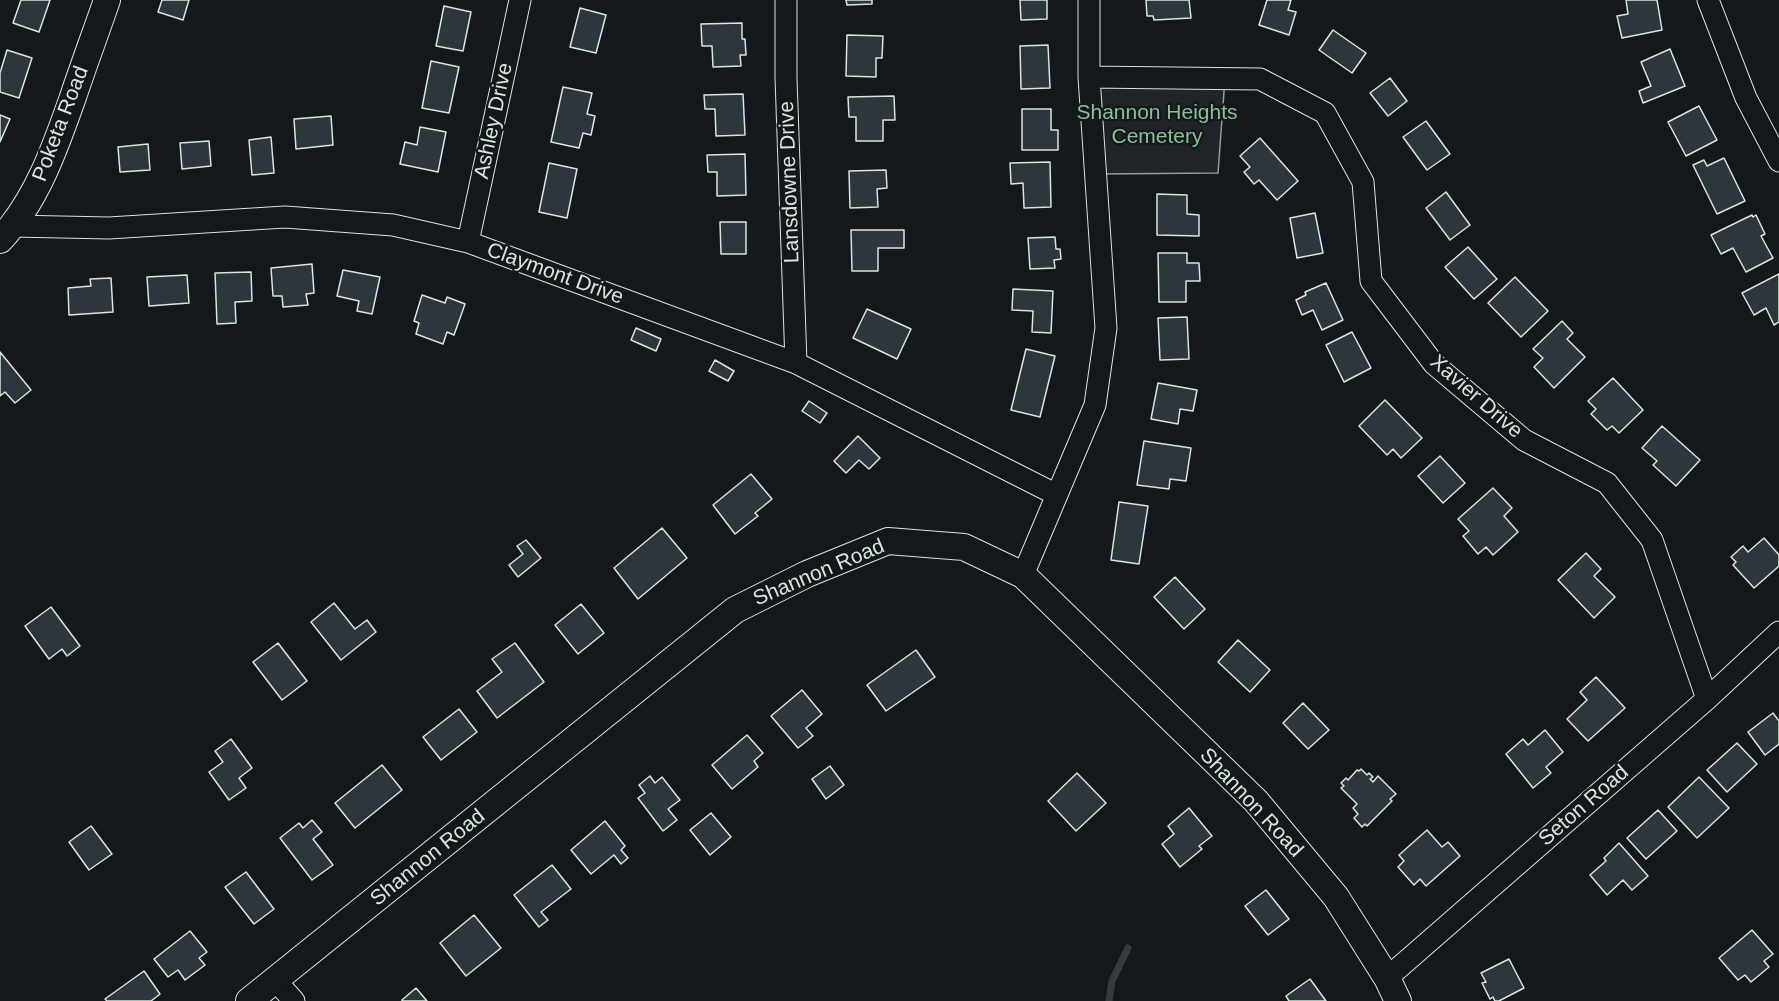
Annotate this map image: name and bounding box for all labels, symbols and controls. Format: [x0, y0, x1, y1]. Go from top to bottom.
street label: Ashley Drive [469, 61, 519, 181]
street label: Poketa Road [27, 63, 95, 185]
street label: Lansdowne Drive [775, 100, 805, 264]
park label: Shannon Heights Cemetery [1076, 100, 1238, 150]
street label: Claymont Drive [483, 238, 627, 310]
street label: Xavier Drive [1425, 350, 1527, 444]
street label: Shannon Road [750, 534, 888, 612]
street label: Shannon Road [1194, 743, 1308, 863]
street label: Seton Road [1534, 760, 1634, 852]
street label: Shannon Road [366, 804, 490, 912]

